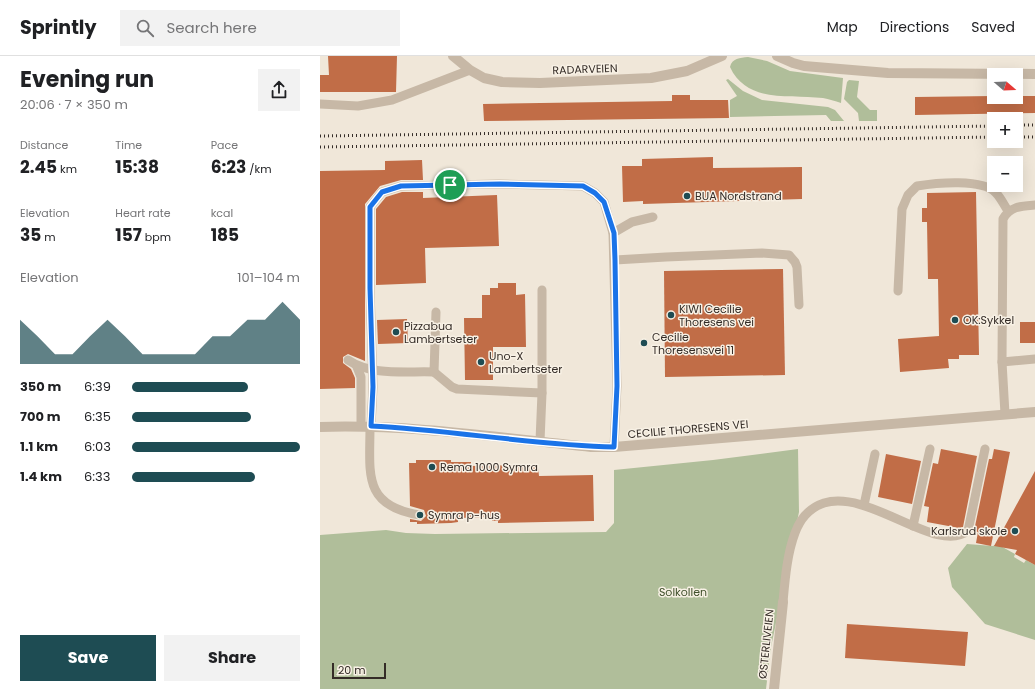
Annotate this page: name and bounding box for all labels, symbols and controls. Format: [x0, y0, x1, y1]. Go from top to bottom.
search box [120, 10, 400, 46]
text: Sprintly [20, 14, 96, 41]
icon: search [134, 17, 156, 39]
text: Search here [166, 17, 257, 38]
text: Map [827, 17, 858, 37]
text: Directions [880, 17, 949, 37]
text: Saved [971, 17, 1015, 37]
street label: RADARVEIEN [552, 60, 618, 78]
text: Evening run [20, 64, 154, 95]
north arrow [987, 68, 1023, 104]
map controls [987, 68, 1023, 192]
button: share [258, 69, 300, 111]
text: 20:06 · 7 × 350 m [20, 95, 128, 114]
button: + [987, 112, 1023, 148]
text: Distance [20, 137, 68, 153]
text: Time [115, 137, 142, 153]
text: Pace [211, 137, 238, 153]
text: 2.45 [20, 155, 57, 179]
text: 15:38 [115, 155, 159, 179]
text: 6:23 [211, 155, 246, 179]
button: − [987, 156, 1023, 192]
text: km [57, 161, 77, 177]
text: /km [246, 161, 271, 177]
pin [433, 168, 467, 202]
icon: arrive [439, 174, 461, 196]
place label: BUA Nordstrand [695, 188, 782, 204]
marker: BUA Nordstrand [682, 191, 692, 201]
text: Elevation [20, 205, 70, 221]
text: Heart rate [115, 205, 171, 221]
text: kcal [211, 205, 233, 221]
text: 35 [20, 223, 41, 247]
text: 157 [115, 223, 142, 247]
text: 185 [211, 223, 239, 247]
text: m [41, 229, 56, 245]
text: bpm [142, 229, 171, 245]
text: Elevation [20, 268, 79, 287]
text: 101–104 m [237, 268, 300, 287]
place label: KIWI Cecilie Thoresens vei [679, 301, 754, 330]
marker: KIWI Cecilie Thoresens vei [666, 310, 676, 320]
place label: OK:Sykkel [963, 312, 1014, 328]
marker: OK:Sykkel [950, 315, 960, 325]
place label: Pizzabua Lambertseter [404, 318, 477, 347]
marker: Pizzabua Lambertseter [391, 327, 401, 337]
place label: Cecilie Thoresensvei 11 [652, 329, 734, 358]
marker: Cecilie Thoresensvei 11 [639, 338, 649, 348]
place label: Uno-X Lambertseter [489, 348, 562, 377]
marker: Uno-X Lambertseter [476, 357, 486, 367]
text: 350 m [20, 377, 61, 396]
text: 6:39 [84, 377, 111, 396]
text: 700 m [20, 407, 60, 426]
text: 6:35 [84, 407, 111, 426]
street label: CECILIE THORESENS VEI [627, 416, 749, 442]
text: 1.1 km [20, 437, 58, 456]
text: 6:03 [84, 437, 111, 456]
place label: Rema 1000 Symra [440, 459, 538, 475]
marker: Rema 1000 Symra [427, 462, 437, 472]
text: 1.4 km [20, 467, 62, 486]
text: 6:33 [84, 467, 110, 486]
place label: Symra p-hus [428, 507, 500, 523]
marker: Symra p-hus [415, 510, 425, 520]
place label: Karlsrud skole [931, 523, 1007, 539]
marker: Karlsrud skole [1010, 526, 1020, 536]
park label: Solkollen [659, 584, 707, 600]
street label: ØSTERLIVEIEN [754, 608, 778, 680]
button: Save [20, 635, 156, 681]
button: Share [164, 635, 300, 681]
scale bar [332, 661, 386, 680]
text: 20 m [338, 662, 366, 678]

